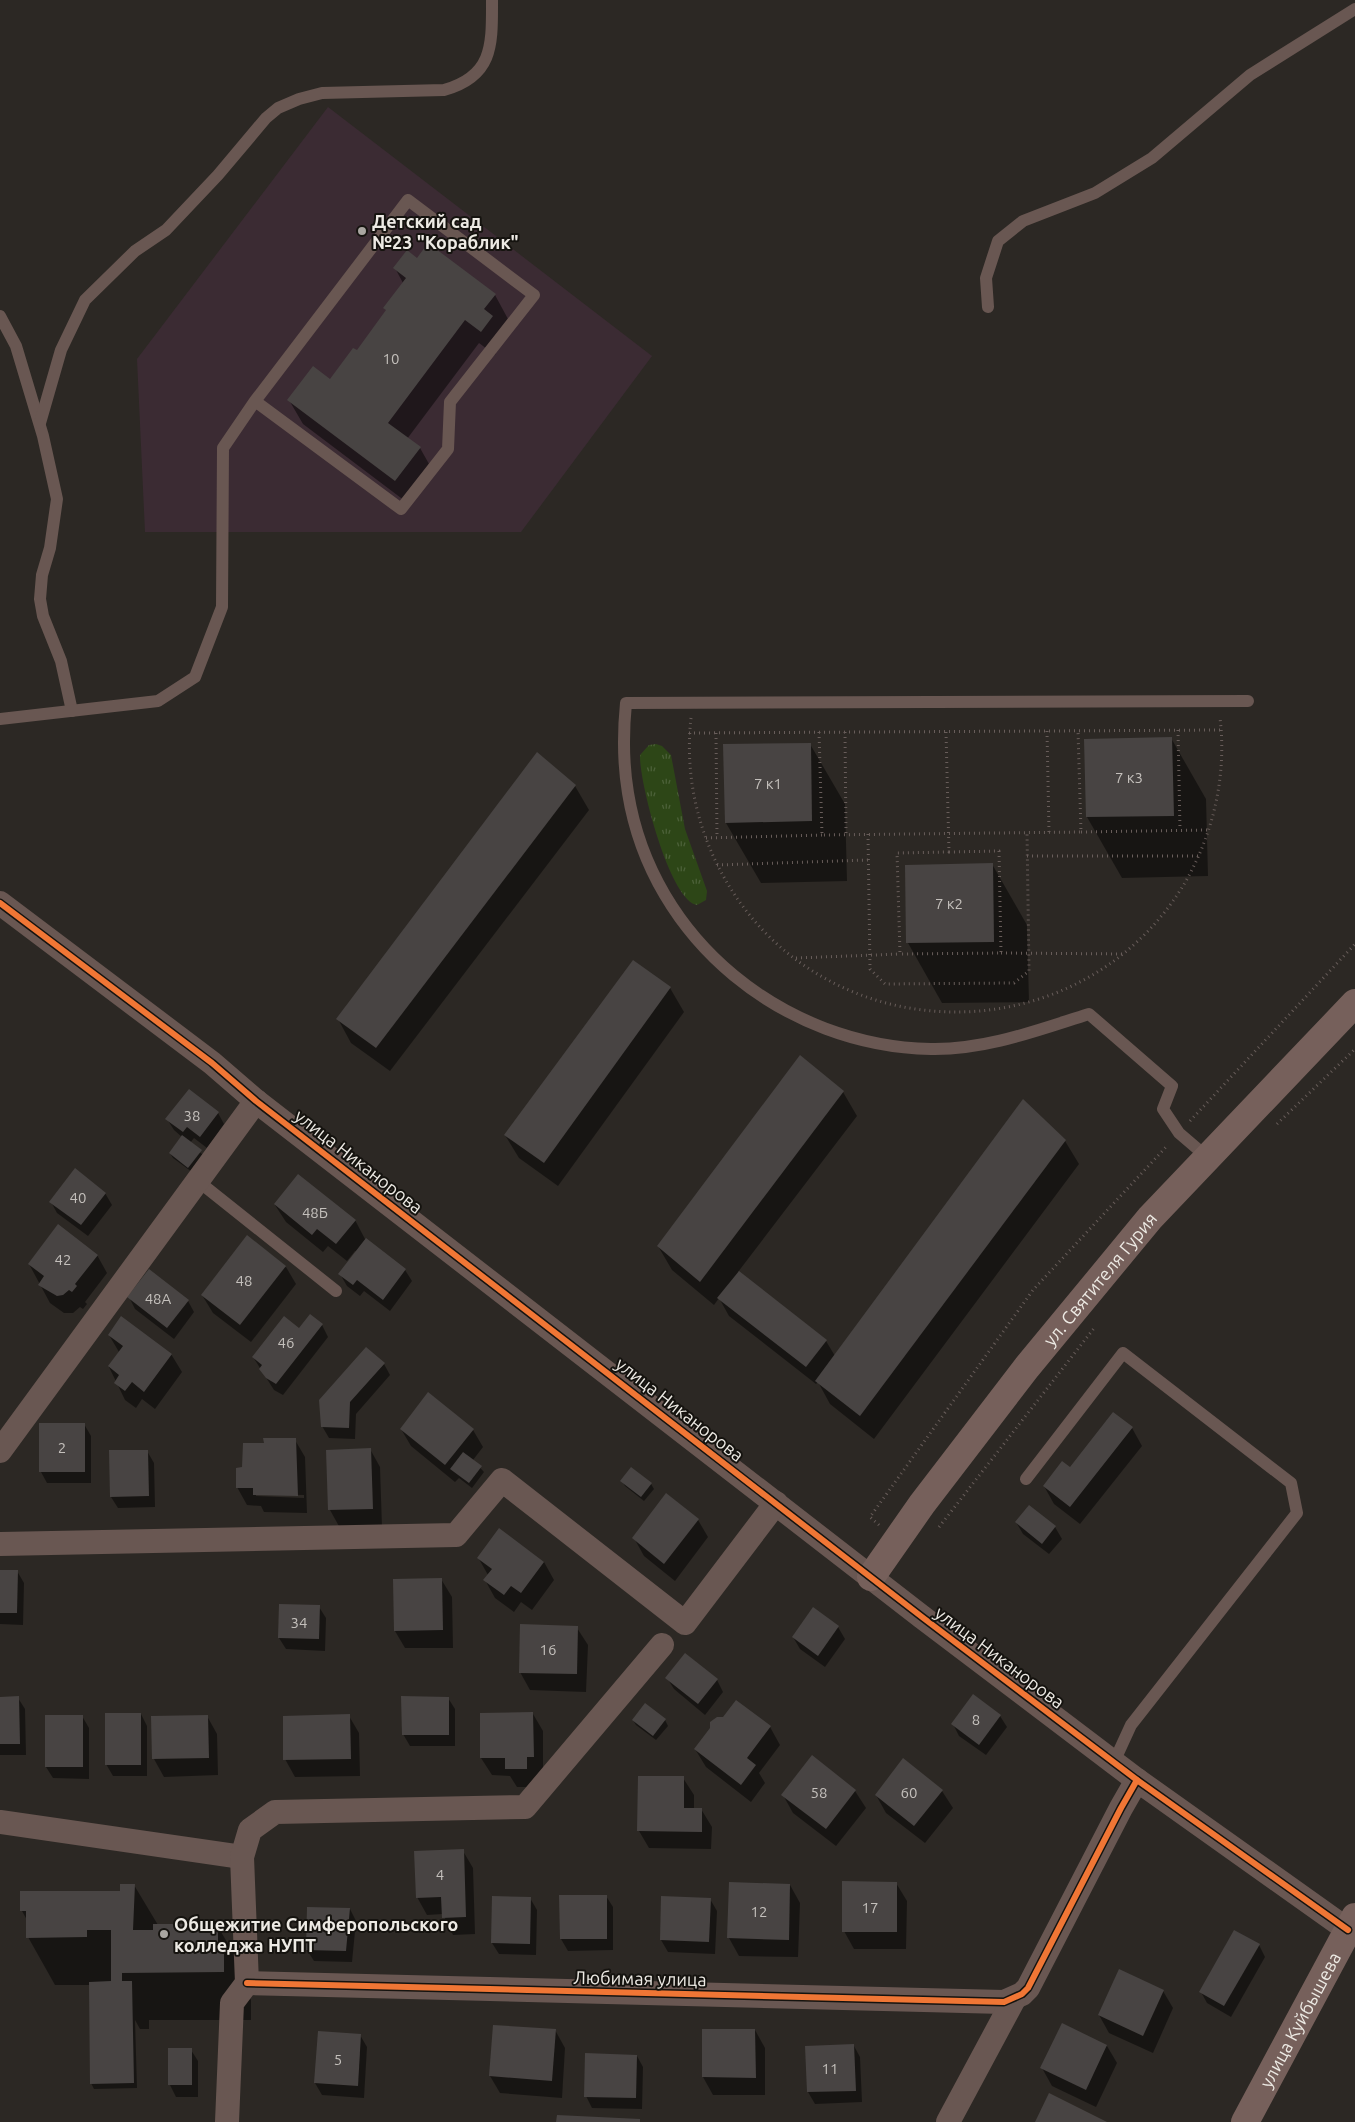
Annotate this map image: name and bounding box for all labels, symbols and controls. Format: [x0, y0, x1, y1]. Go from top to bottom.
place label: Детский сад №23 "Кораблик" [372, 211, 519, 252]
marker: Детский сад №23 "Кораблик" [356, 225, 368, 237]
house number: 10 [383, 350, 399, 367]
house number: 7 к3 [1115, 769, 1143, 786]
house number: 7 к1 [754, 775, 782, 792]
house number: 7 к2 [935, 895, 963, 912]
street label: улица Никанорова [291, 1105, 427, 1217]
house number: 38 [184, 1107, 200, 1124]
house number: 40 [70, 1189, 86, 1206]
house number: 48Б [302, 1204, 328, 1221]
street label: ул. Святителя Гурия [1039, 1208, 1161, 1349]
house number: 42 [55, 1251, 71, 1268]
house number: 48 [236, 1272, 252, 1289]
house number: 48А [145, 1290, 172, 1307]
house number: 46 [278, 1334, 294, 1351]
street label: улица Никанорова [612, 1353, 748, 1465]
house number: 2 [58, 1439, 66, 1456]
street label: улица Никанорова [932, 1602, 1068, 1712]
house number: 34 [291, 1614, 307, 1631]
house number: 16 [540, 1641, 556, 1658]
house number: 8 [972, 1711, 980, 1728]
house number: 58 [811, 1784, 827, 1801]
house number: 60 [901, 1784, 917, 1801]
house number: 4 [436, 1866, 444, 1883]
house number: 17 [862, 1899, 878, 1916]
house number: 12 [751, 1903, 767, 1920]
place label: Общежитие Симферопольского колледжа НУПТ [174, 1914, 458, 1955]
marker: Общежитие Симферопольского колледжа НУПТ [158, 1928, 170, 1940]
street label: улица Куйбышева [1255, 1949, 1344, 2091]
street label: Любимая улица [573, 1967, 707, 1989]
house number: 5 [334, 2051, 342, 2068]
house number: 11 [822, 2060, 838, 2077]

